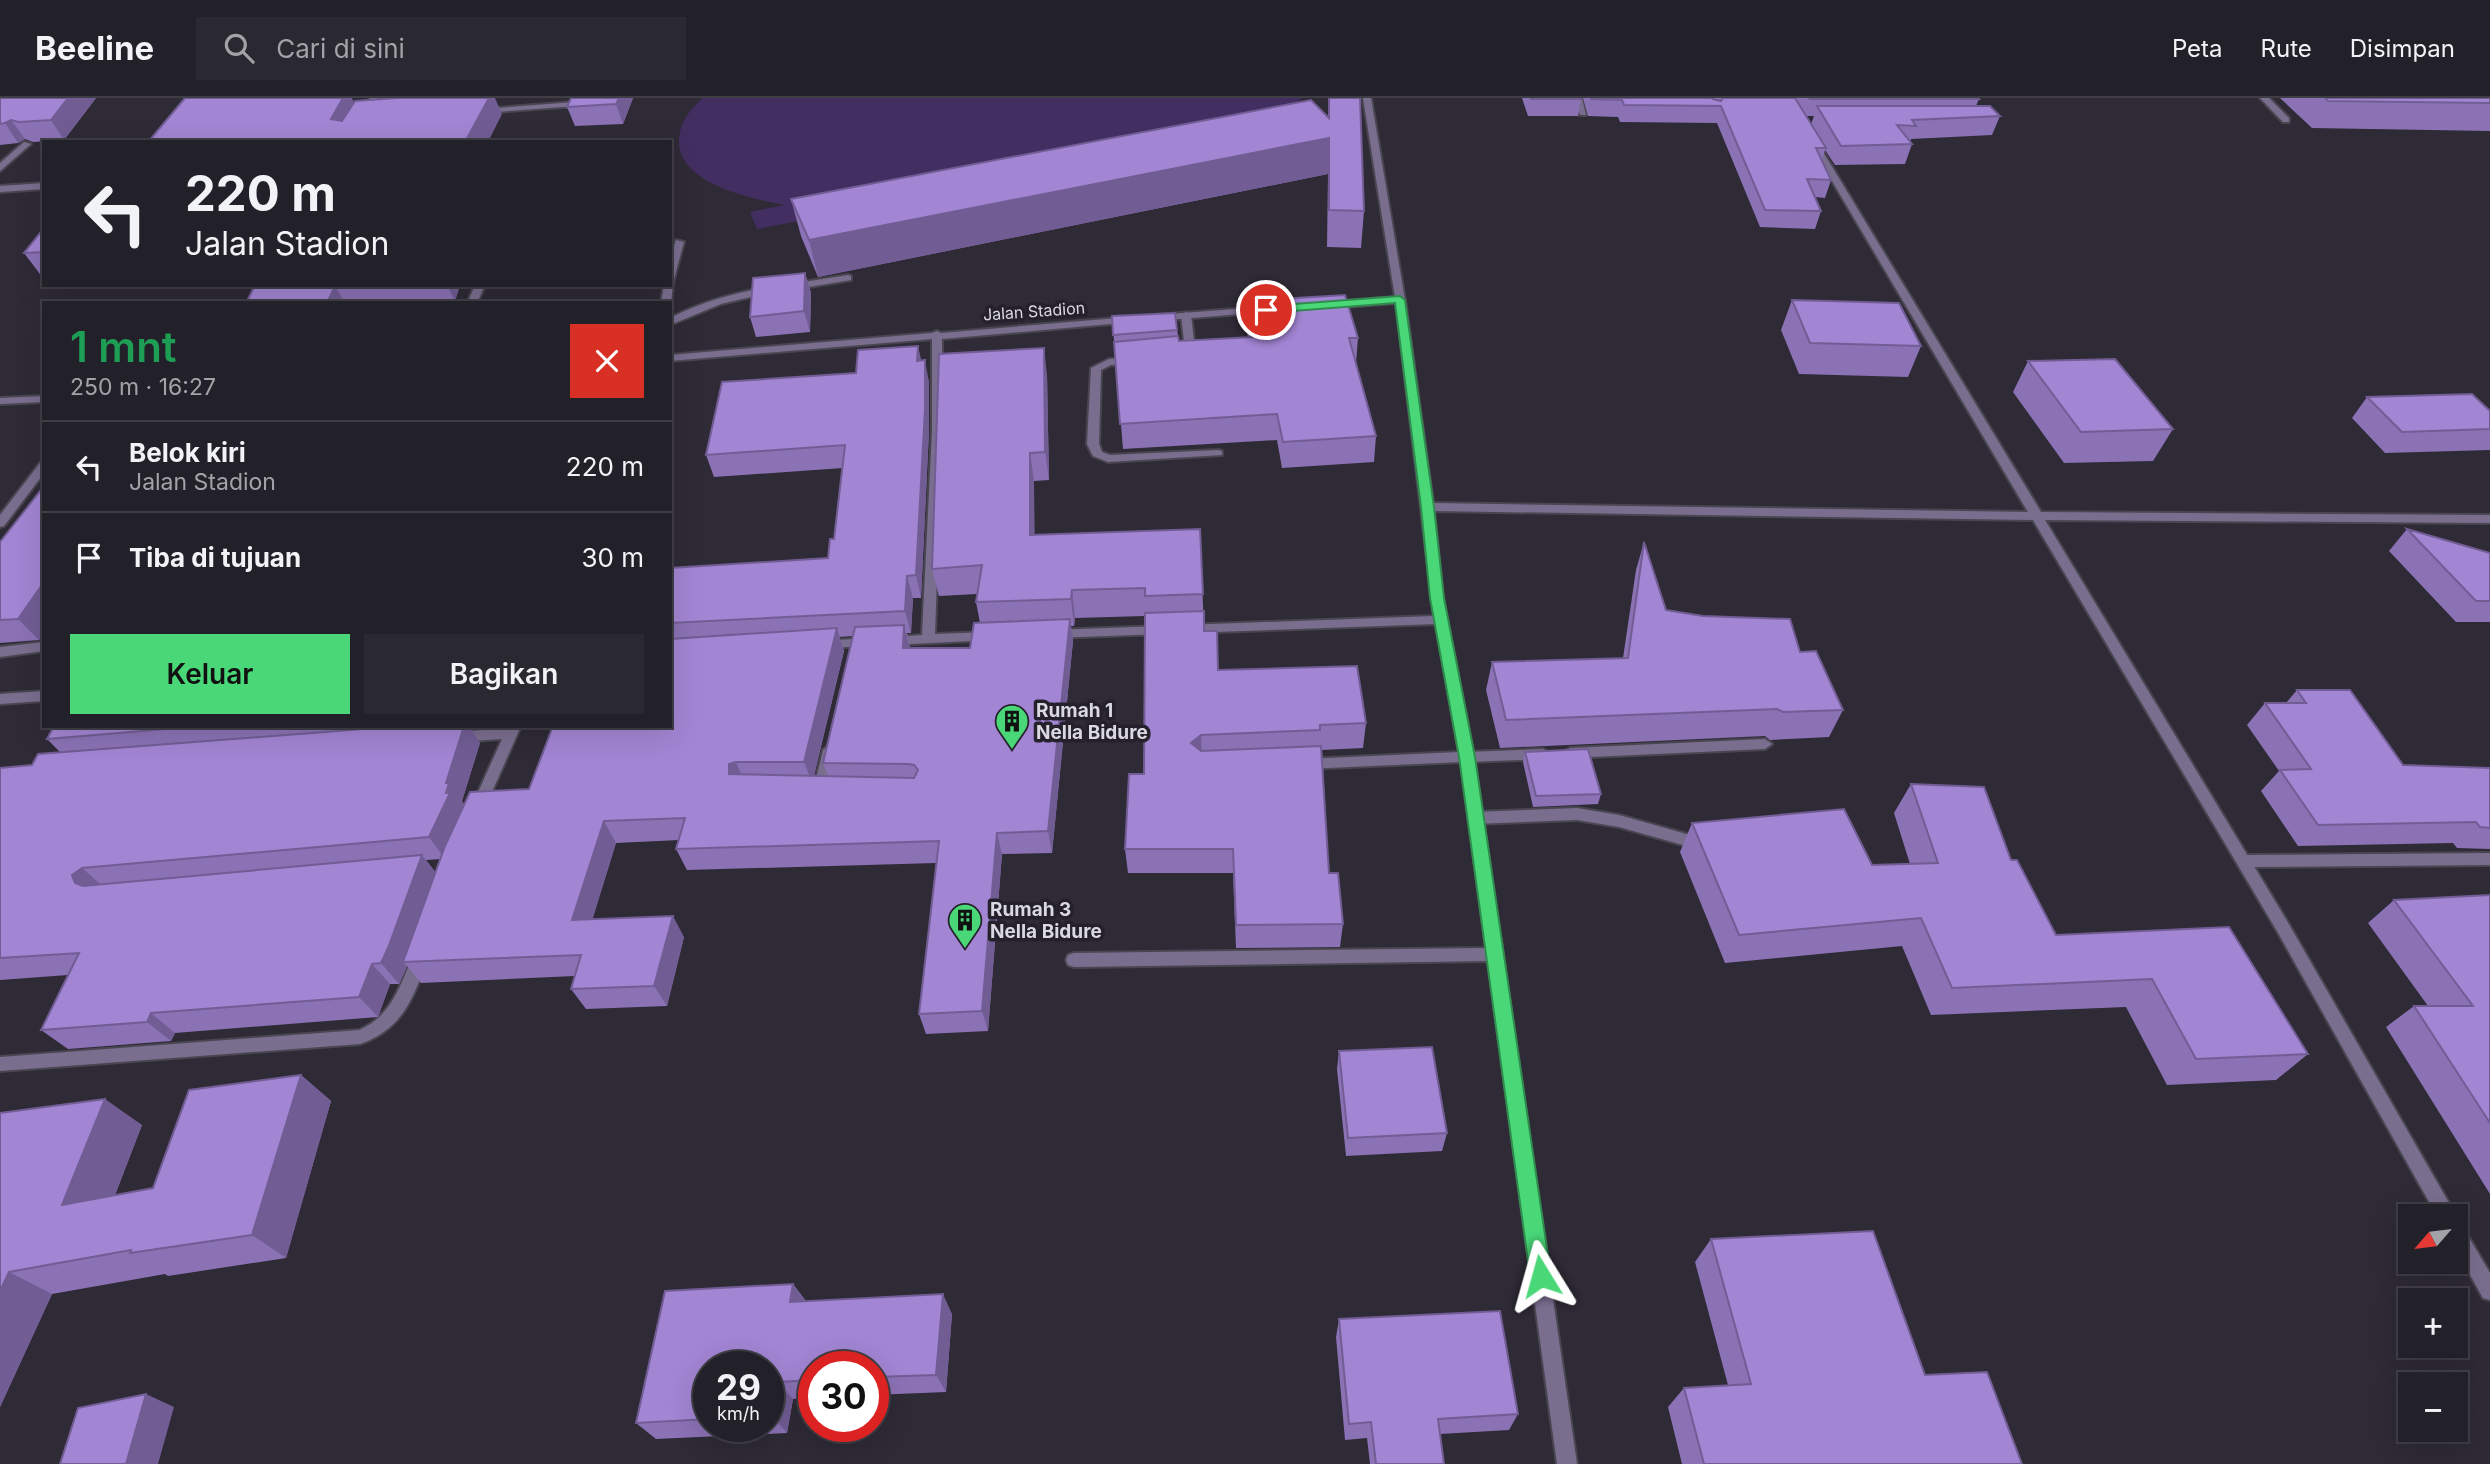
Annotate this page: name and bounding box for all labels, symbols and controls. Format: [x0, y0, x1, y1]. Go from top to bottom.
search box [196, 17, 686, 80]
text: Beeline [35, 28, 154, 68]
icon: search [220, 29, 258, 67]
text: Cari di sini [276, 33, 405, 64]
text: Peta [2172, 34, 2223, 63]
text: Rute [2261, 34, 2312, 63]
text: Disimpan [2350, 34, 2455, 63]
text: 220 m [185, 164, 336, 223]
icon: left [70, 168, 161, 259]
text: Jalan Stadion [185, 224, 389, 263]
pin [1236, 280, 1296, 340]
icon: arrive [1247, 291, 1285, 329]
street label: Jalan Stadion [982, 297, 1086, 325]
text: 1 mnt [70, 321, 177, 372]
button: close [570, 324, 644, 398]
text: 250 m · 16:27 [70, 373, 216, 401]
text: Belok kiri [129, 437, 246, 468]
icon: left [70, 448, 108, 486]
text: 220 m [566, 451, 644, 482]
text: Jalan Stadion [129, 468, 276, 496]
icon: arrive [70, 539, 108, 577]
text: Tiba di tujuan [129, 542, 301, 573]
text: 30 m [581, 542, 644, 573]
button: Keluar [70, 634, 350, 714]
button: Bagikan [364, 634, 644, 714]
place label: Rumah 1 Nella Bidure [1036, 699, 1148, 744]
building icon: Rumah 1 Nella Bidure [993, 702, 1031, 751]
place label: Rumah 3 Nella Bidure [990, 898, 1102, 943]
building icon: Rumah 3 Nella Bidure [946, 901, 984, 950]
north arrow [2398, 1204, 2468, 1274]
map controls [2398, 1204, 2468, 1442]
position arrow [1504, 1239, 1578, 1313]
button: + [2398, 1288, 2468, 1358]
speed limit sign: 30 [798, 1351, 889, 1442]
text: 29 [716, 1366, 761, 1408]
button: − [2398, 1372, 2468, 1442]
text: km/h [717, 1403, 760, 1424]

